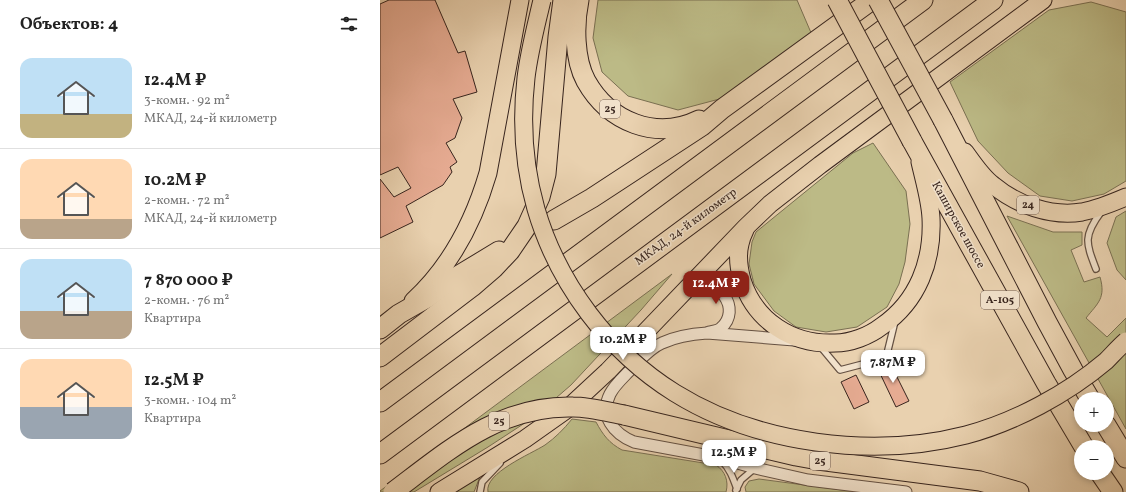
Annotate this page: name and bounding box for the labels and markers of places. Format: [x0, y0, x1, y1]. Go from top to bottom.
pin: 12.4M ₽ [679, 271, 753, 305]
pin: 10.2M ₽ [586, 327, 660, 361]
pin: 7.87M ₽ [856, 350, 930, 384]
pin: 12.5M ₽ [697, 440, 771, 474]

